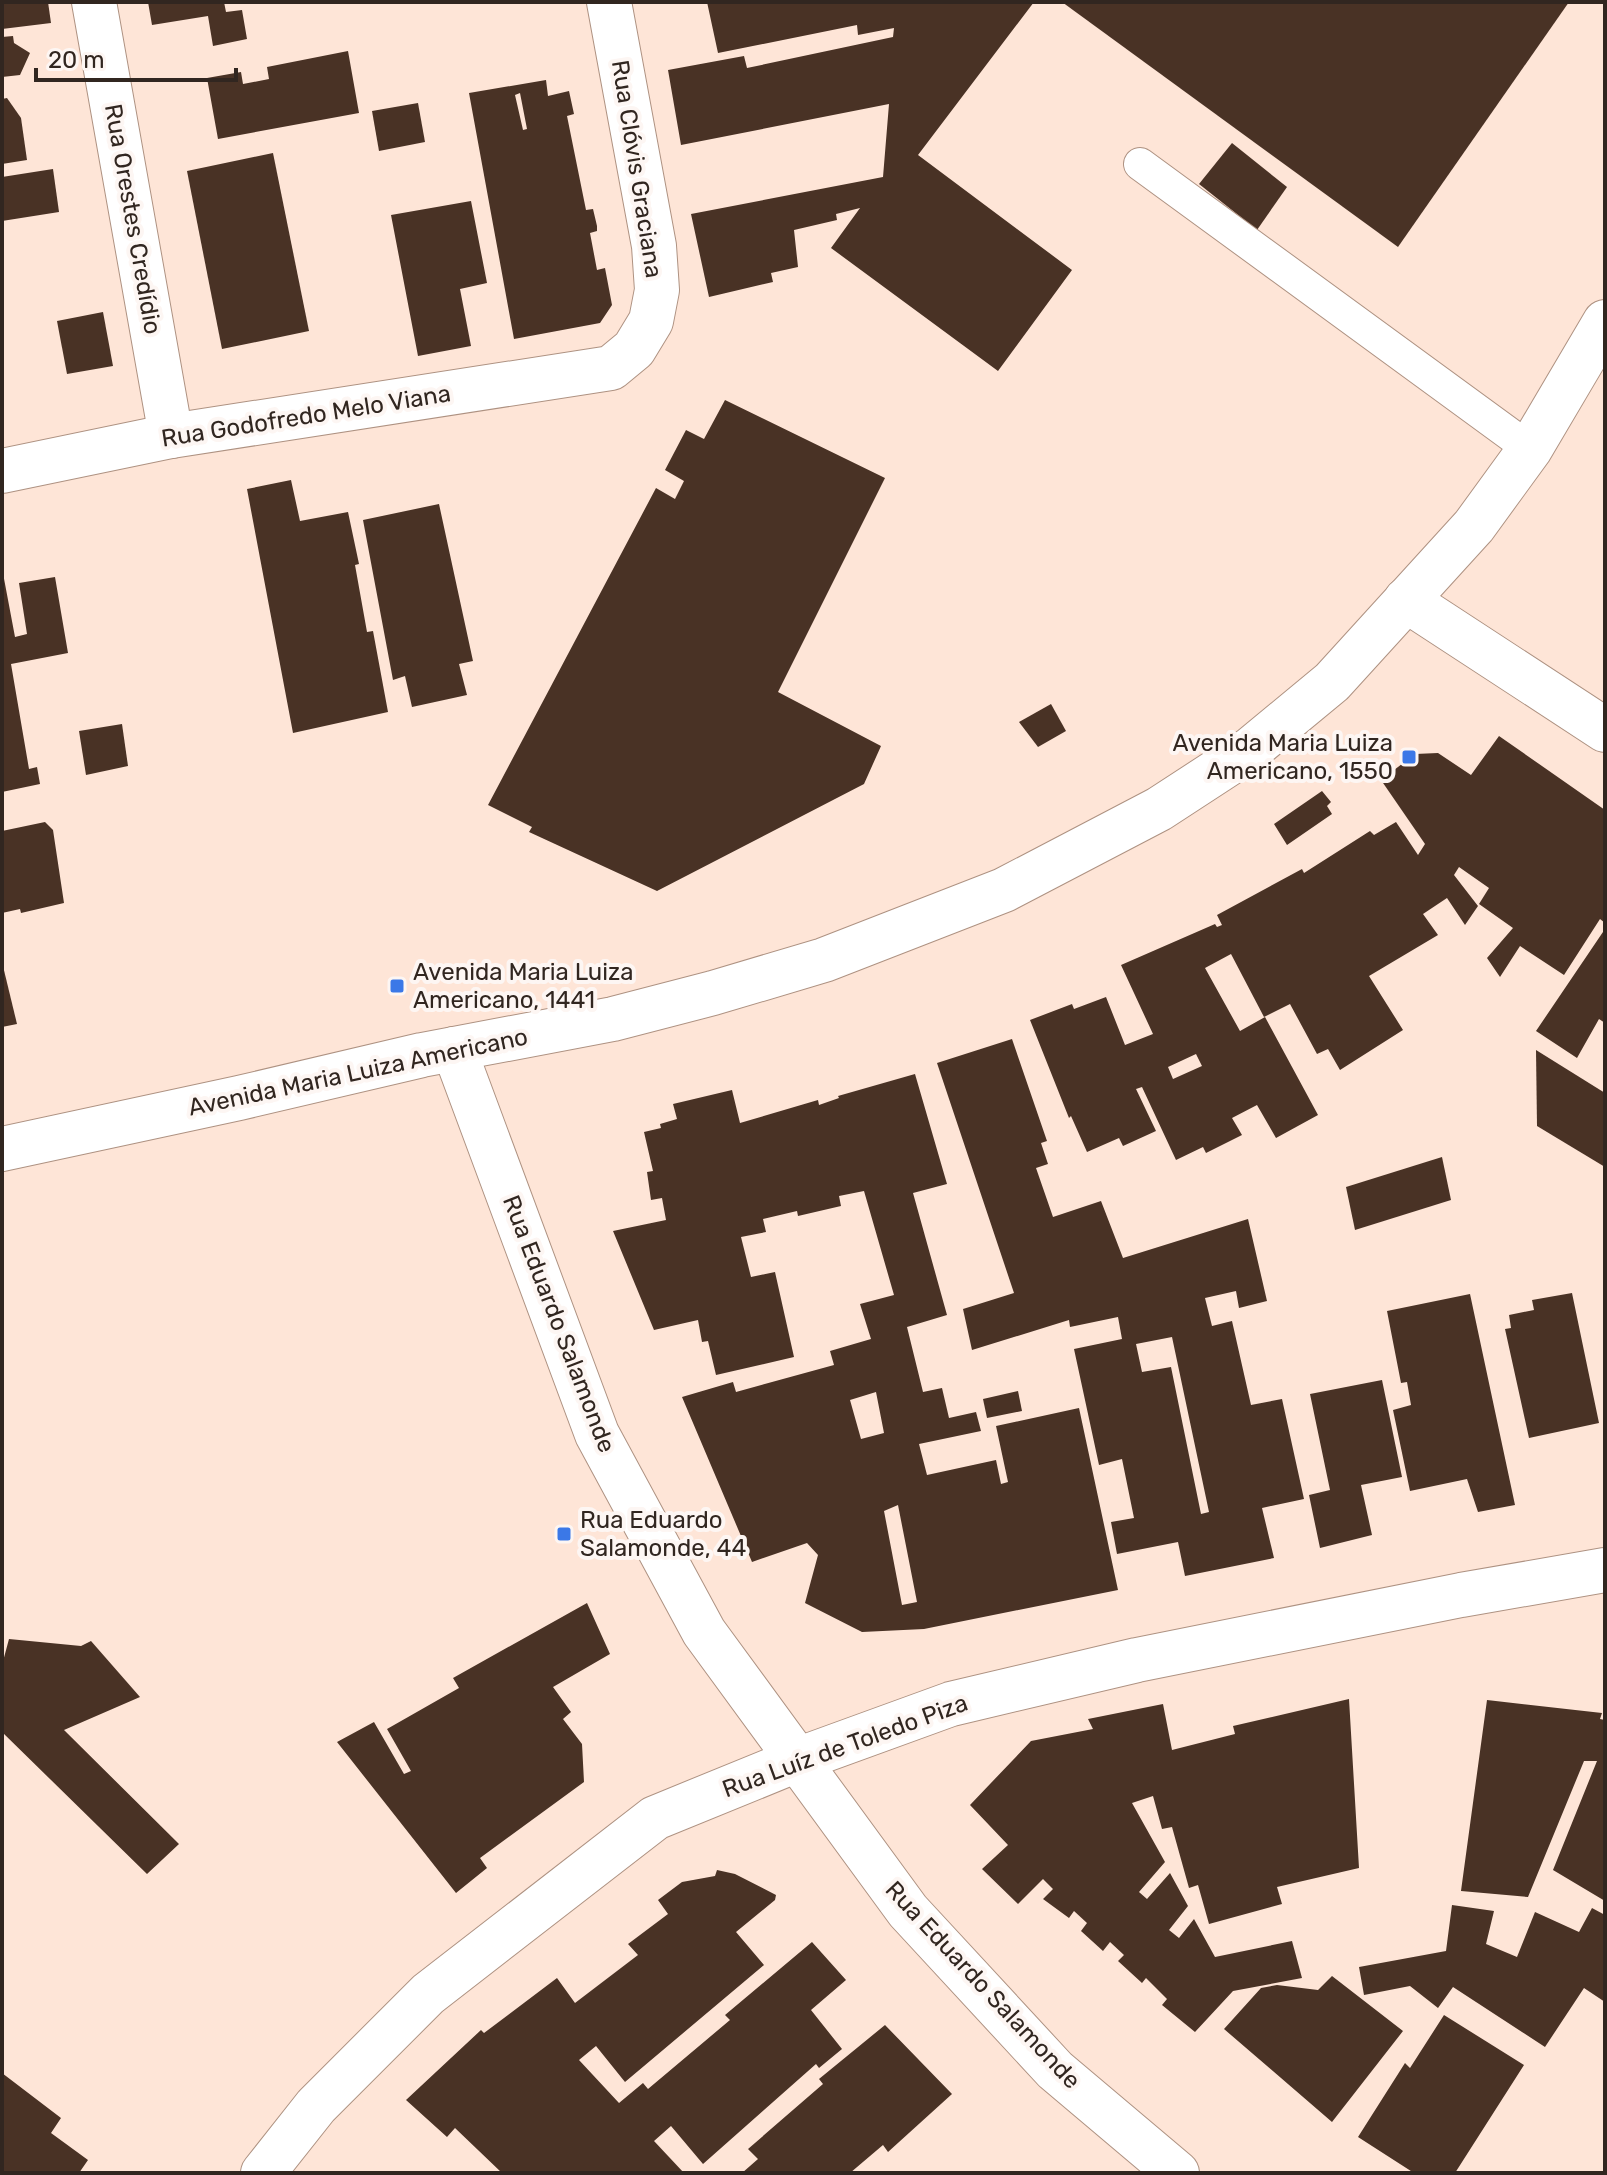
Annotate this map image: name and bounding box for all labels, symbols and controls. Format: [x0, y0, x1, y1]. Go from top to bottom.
scale bar [36, 32, 236, 82]
text: 20 m [48, 46, 105, 74]
street label: Rua Clóvis Graciana [606, 58, 668, 280]
street label: Rua Orestes Credídio [99, 102, 167, 336]
street label: Rua Godofredo Melo Viana [159, 379, 453, 453]
place label: Avenida Maria Luiza Americano, 1550 [1172, 729, 1393, 785]
marker: Avenida Maria Luiza Americano, 1550 [1400, 748, 1418, 766]
place label: Avenida Maria Luiza Americano, 1441 [413, 958, 634, 1014]
marker: Avenida Maria Luiza Americano, 1441 [388, 977, 406, 995]
street label: Avenida Maria Luiza Americano [186, 1022, 530, 1122]
street label: Rua Eduardo Salamonde [497, 1191, 621, 1457]
place label: Rua Eduardo Salamonde, 44 [580, 1506, 746, 1562]
marker: Rua Eduardo Salamonde, 44 [555, 1525, 573, 1543]
street label: Rua Luíz de Toledo Piza [719, 1689, 971, 1803]
street label: Rua Eduardo Salamonde [880, 1876, 1086, 2094]

